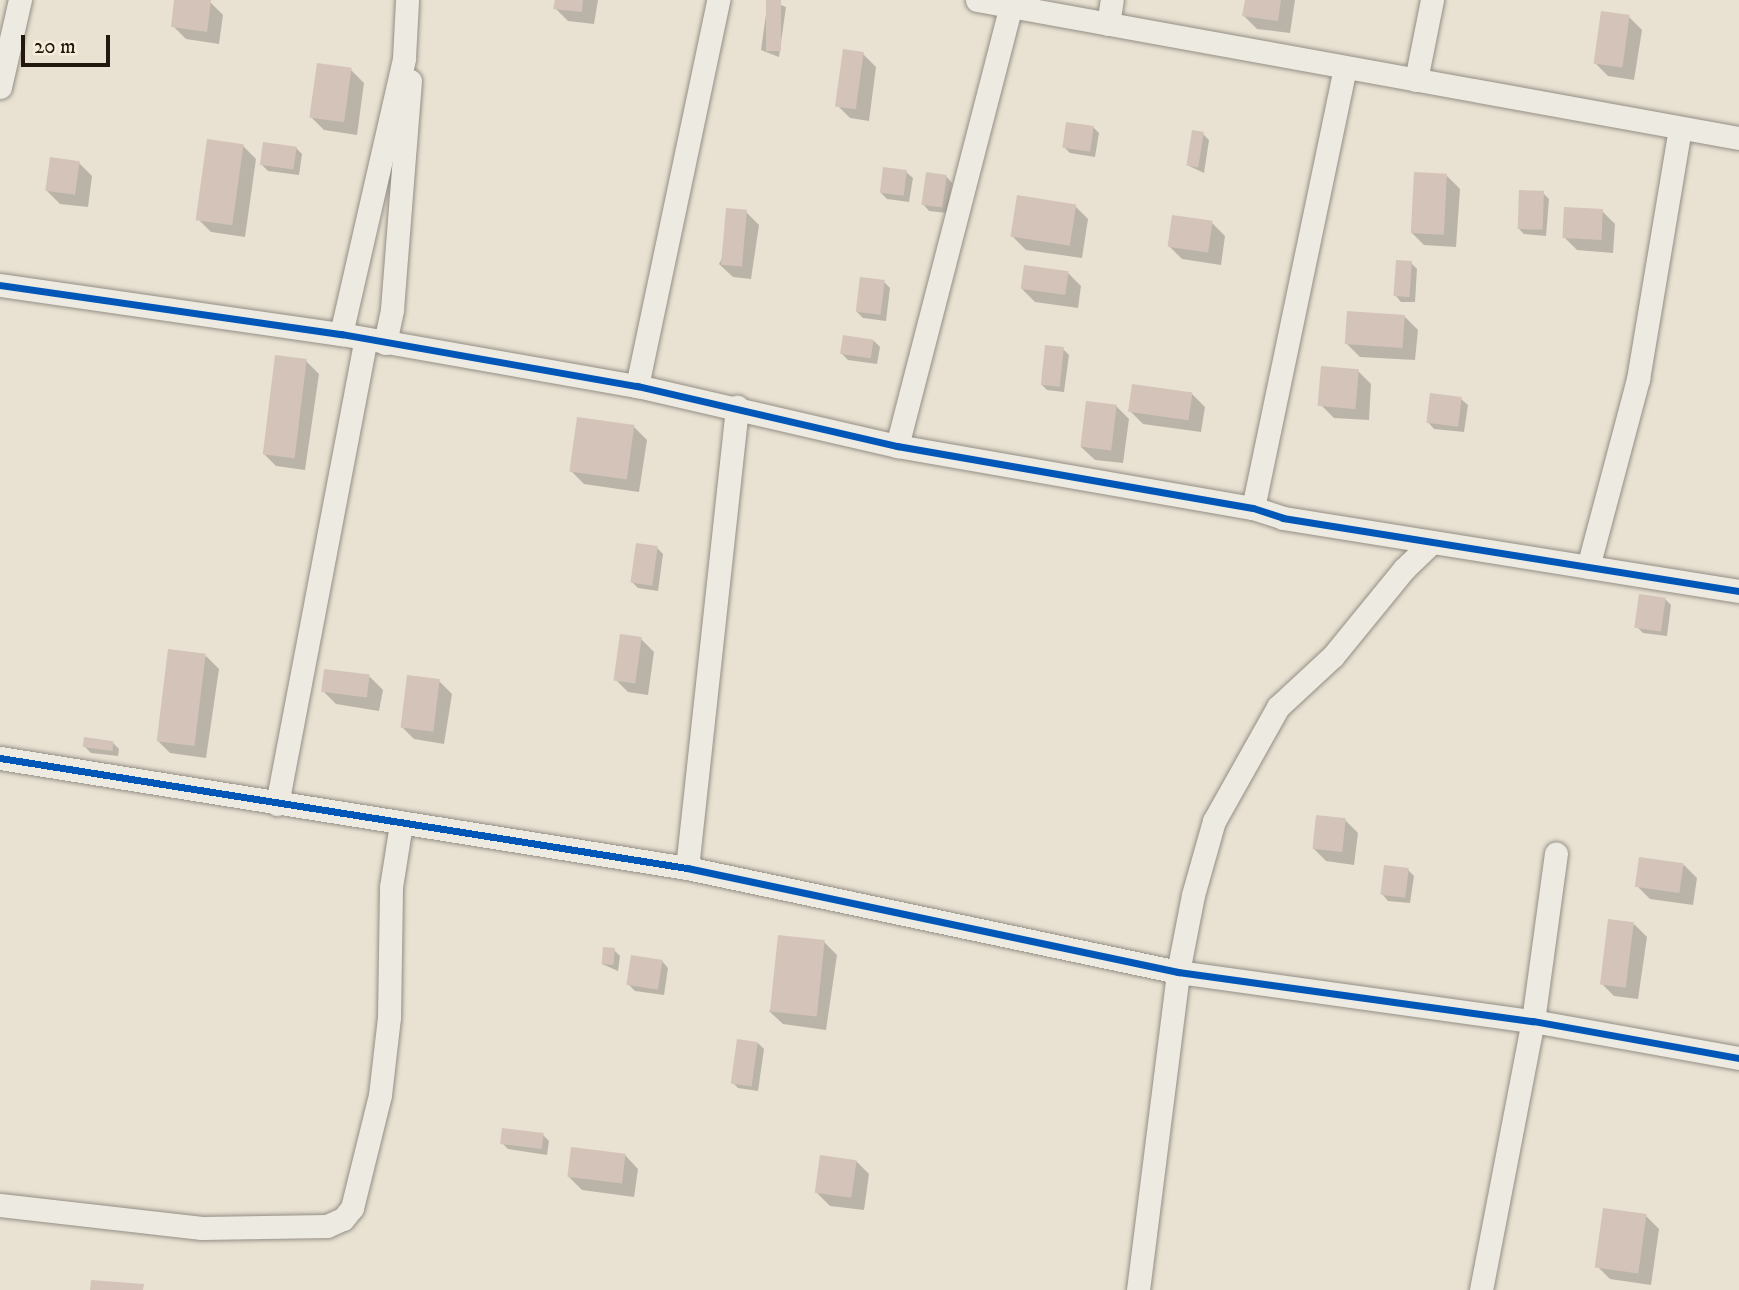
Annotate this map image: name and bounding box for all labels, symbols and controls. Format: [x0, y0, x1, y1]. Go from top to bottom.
scale bar [24, 21, 114, 65]
text: 20 m [34, 34, 76, 60]

